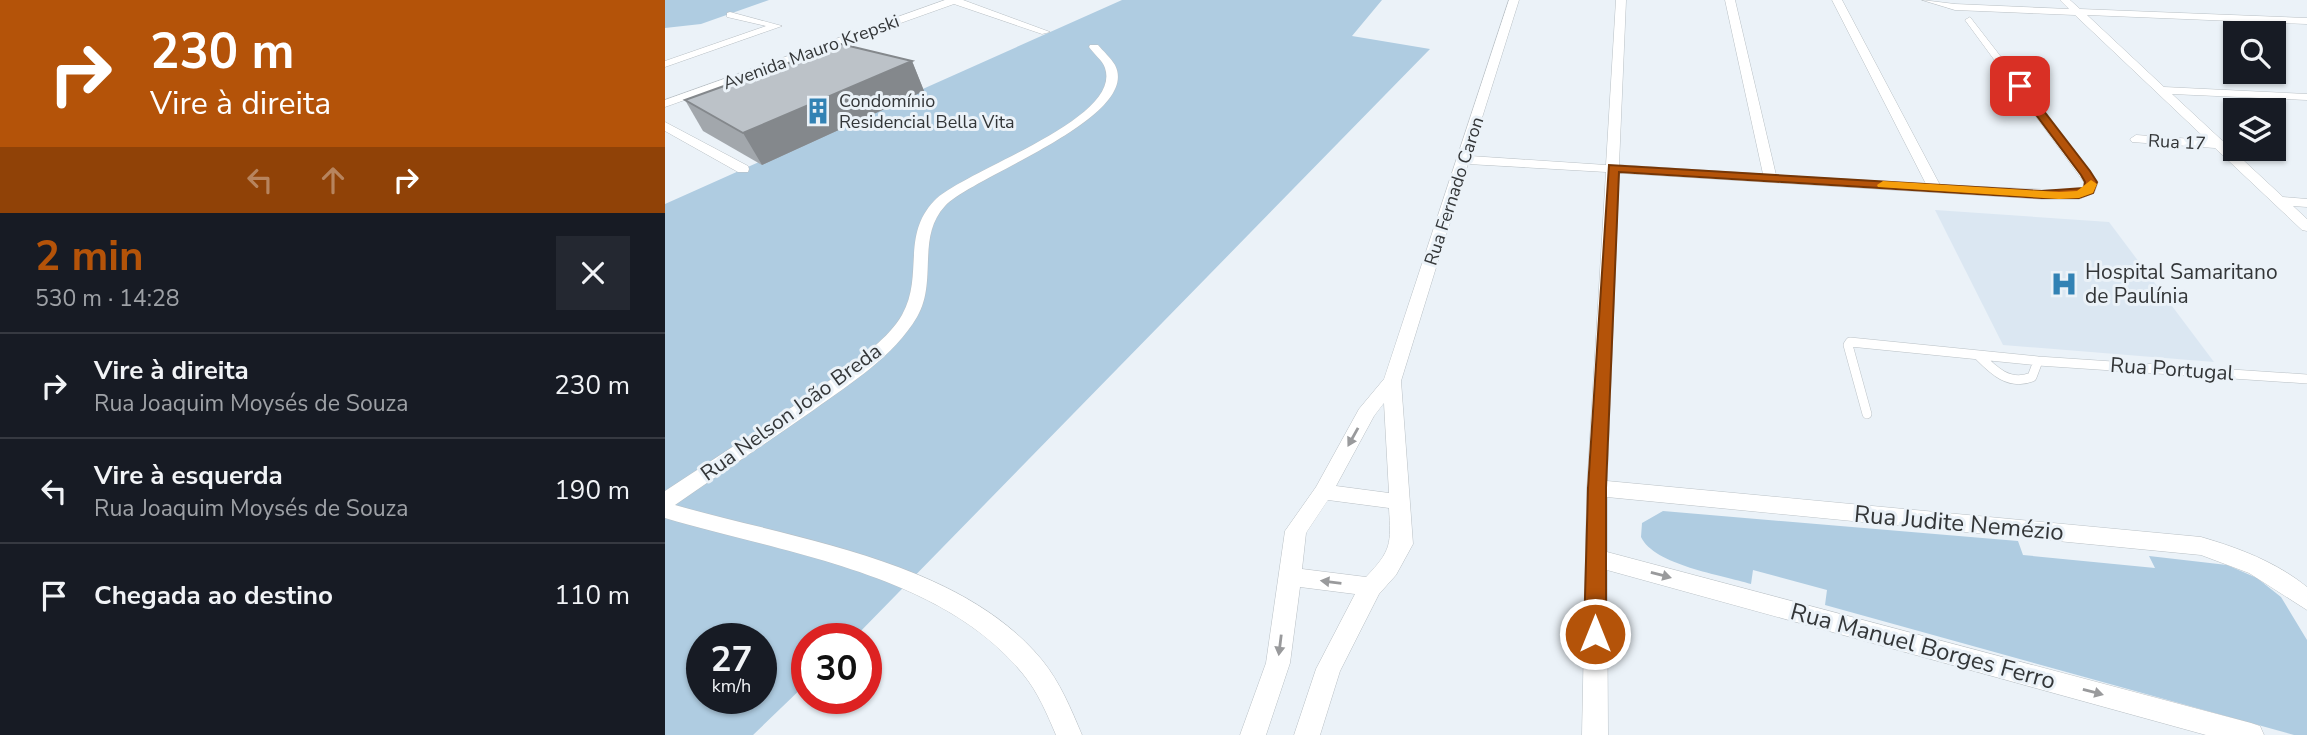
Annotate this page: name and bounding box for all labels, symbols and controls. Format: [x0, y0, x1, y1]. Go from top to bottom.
street label: Avenida Mauro Krepski [720, 9, 902, 95]
text: 230 m [150, 18, 294, 85]
map controls [2223, 21, 2286, 161]
button: search [2223, 21, 2286, 84]
icon: right [35, 28, 126, 119]
pin [1990, 56, 2050, 116]
icon: arrive [2001, 67, 2039, 105]
text: Vire à direita [150, 82, 331, 125]
place label: Condomínio Residencial Bella Vita [839, 89, 1015, 134]
building icon: Condomínio Residencial Bella Vita [803, 96, 833, 126]
button: layers [2223, 98, 2286, 161]
street label: Rua Fernado Caron [1419, 114, 1489, 268]
street label: Rua 17 [2147, 129, 2207, 155]
icon: left [241, 161, 279, 199]
icon: ahead [314, 161, 352, 199]
icon: right [387, 161, 425, 199]
text: 2 min [35, 228, 144, 285]
button: close [556, 236, 630, 310]
place label: Hospital Samaritano de Paulínia [2085, 258, 2278, 310]
hospital icon: Hospital Samaritano de Paulínia [2049, 269, 2079, 299]
text: 530 m · 14:28 [35, 283, 180, 314]
street label: Rua Nelson João Breda [695, 337, 887, 487]
street label: Rua Portugal [2109, 351, 2235, 387]
text: Vire à direita [94, 353, 249, 388]
icon: right [35, 367, 73, 405]
text: 230 m [554, 368, 630, 403]
text: Rua Joaquim Moysés de Souza [94, 388, 408, 419]
one-way arrow [1347, 427, 1359, 447]
text: Vire à esquerda [94, 458, 283, 493]
icon: left [35, 472, 73, 510]
text: 190 m [554, 473, 630, 508]
text: Rua Joaquim Moysés de Souza [94, 493, 408, 524]
street label: Rua Judite Nemézio [1853, 498, 2065, 548]
one-way arrow [1651, 571, 1672, 581]
one-way arrow [1320, 576, 1342, 587]
icon: arrive [35, 577, 73, 615]
text: Chegada ao destino [94, 578, 333, 613]
text: 110 m [554, 578, 630, 613]
street label: Rua Manuel Borges Ferro [1787, 595, 2059, 697]
position arrow [1558, 597, 1632, 671]
speed limit sign: 30 [791, 623, 882, 714]
one-way arrow [1274, 634, 1285, 656]
text: 27 [710, 636, 753, 683]
text: km/h [712, 674, 751, 698]
one-way arrow [2083, 688, 2104, 698]

